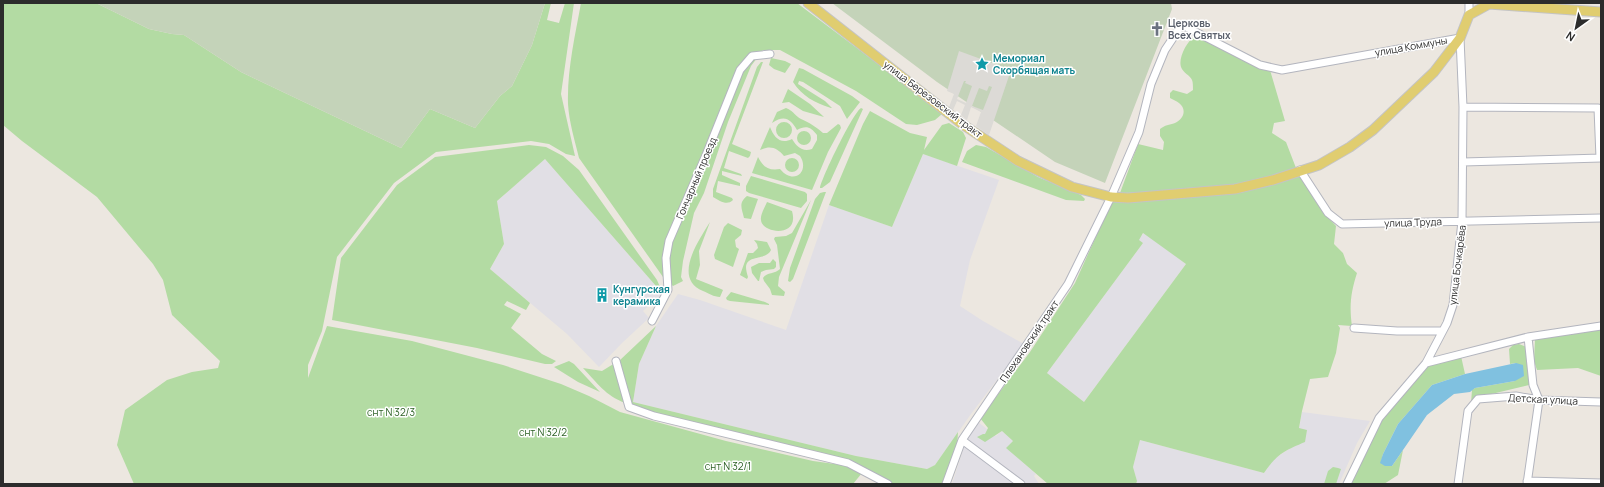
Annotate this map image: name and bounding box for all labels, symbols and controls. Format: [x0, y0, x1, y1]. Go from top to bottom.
north arrow [1556, 8, 1596, 48]
place label: Церковь Всех Святых [1168, 16, 1231, 42]
church icon: Церковь Всех Святых [1149, 21, 1165, 37]
text: N [1563, 28, 1578, 45]
street label: улица Коммуны [1374, 33, 1448, 59]
place label: Мемориал Скорбящая мать [993, 51, 1076, 77]
place icon: Мемориал Скорбящая мать [974, 56, 990, 72]
street label: улица Березовский тракт [881, 57, 985, 141]
street label: Гончарный проезд [672, 135, 720, 221]
street label: улица Труда [1384, 214, 1442, 230]
street label: улица Бочкарёва [1445, 224, 1469, 306]
place label: Кунгурская керамика [613, 282, 670, 308]
building icon: Кунгурская керамика [594, 287, 610, 303]
street label: Плехановский тракт [996, 297, 1062, 385]
street label: Детская улица [1508, 390, 1578, 408]
park label: снт N 32/3 [367, 405, 415, 419]
park label: снт N 32/2 [519, 425, 567, 439]
park label: снт N 32/1 [705, 459, 751, 473]

